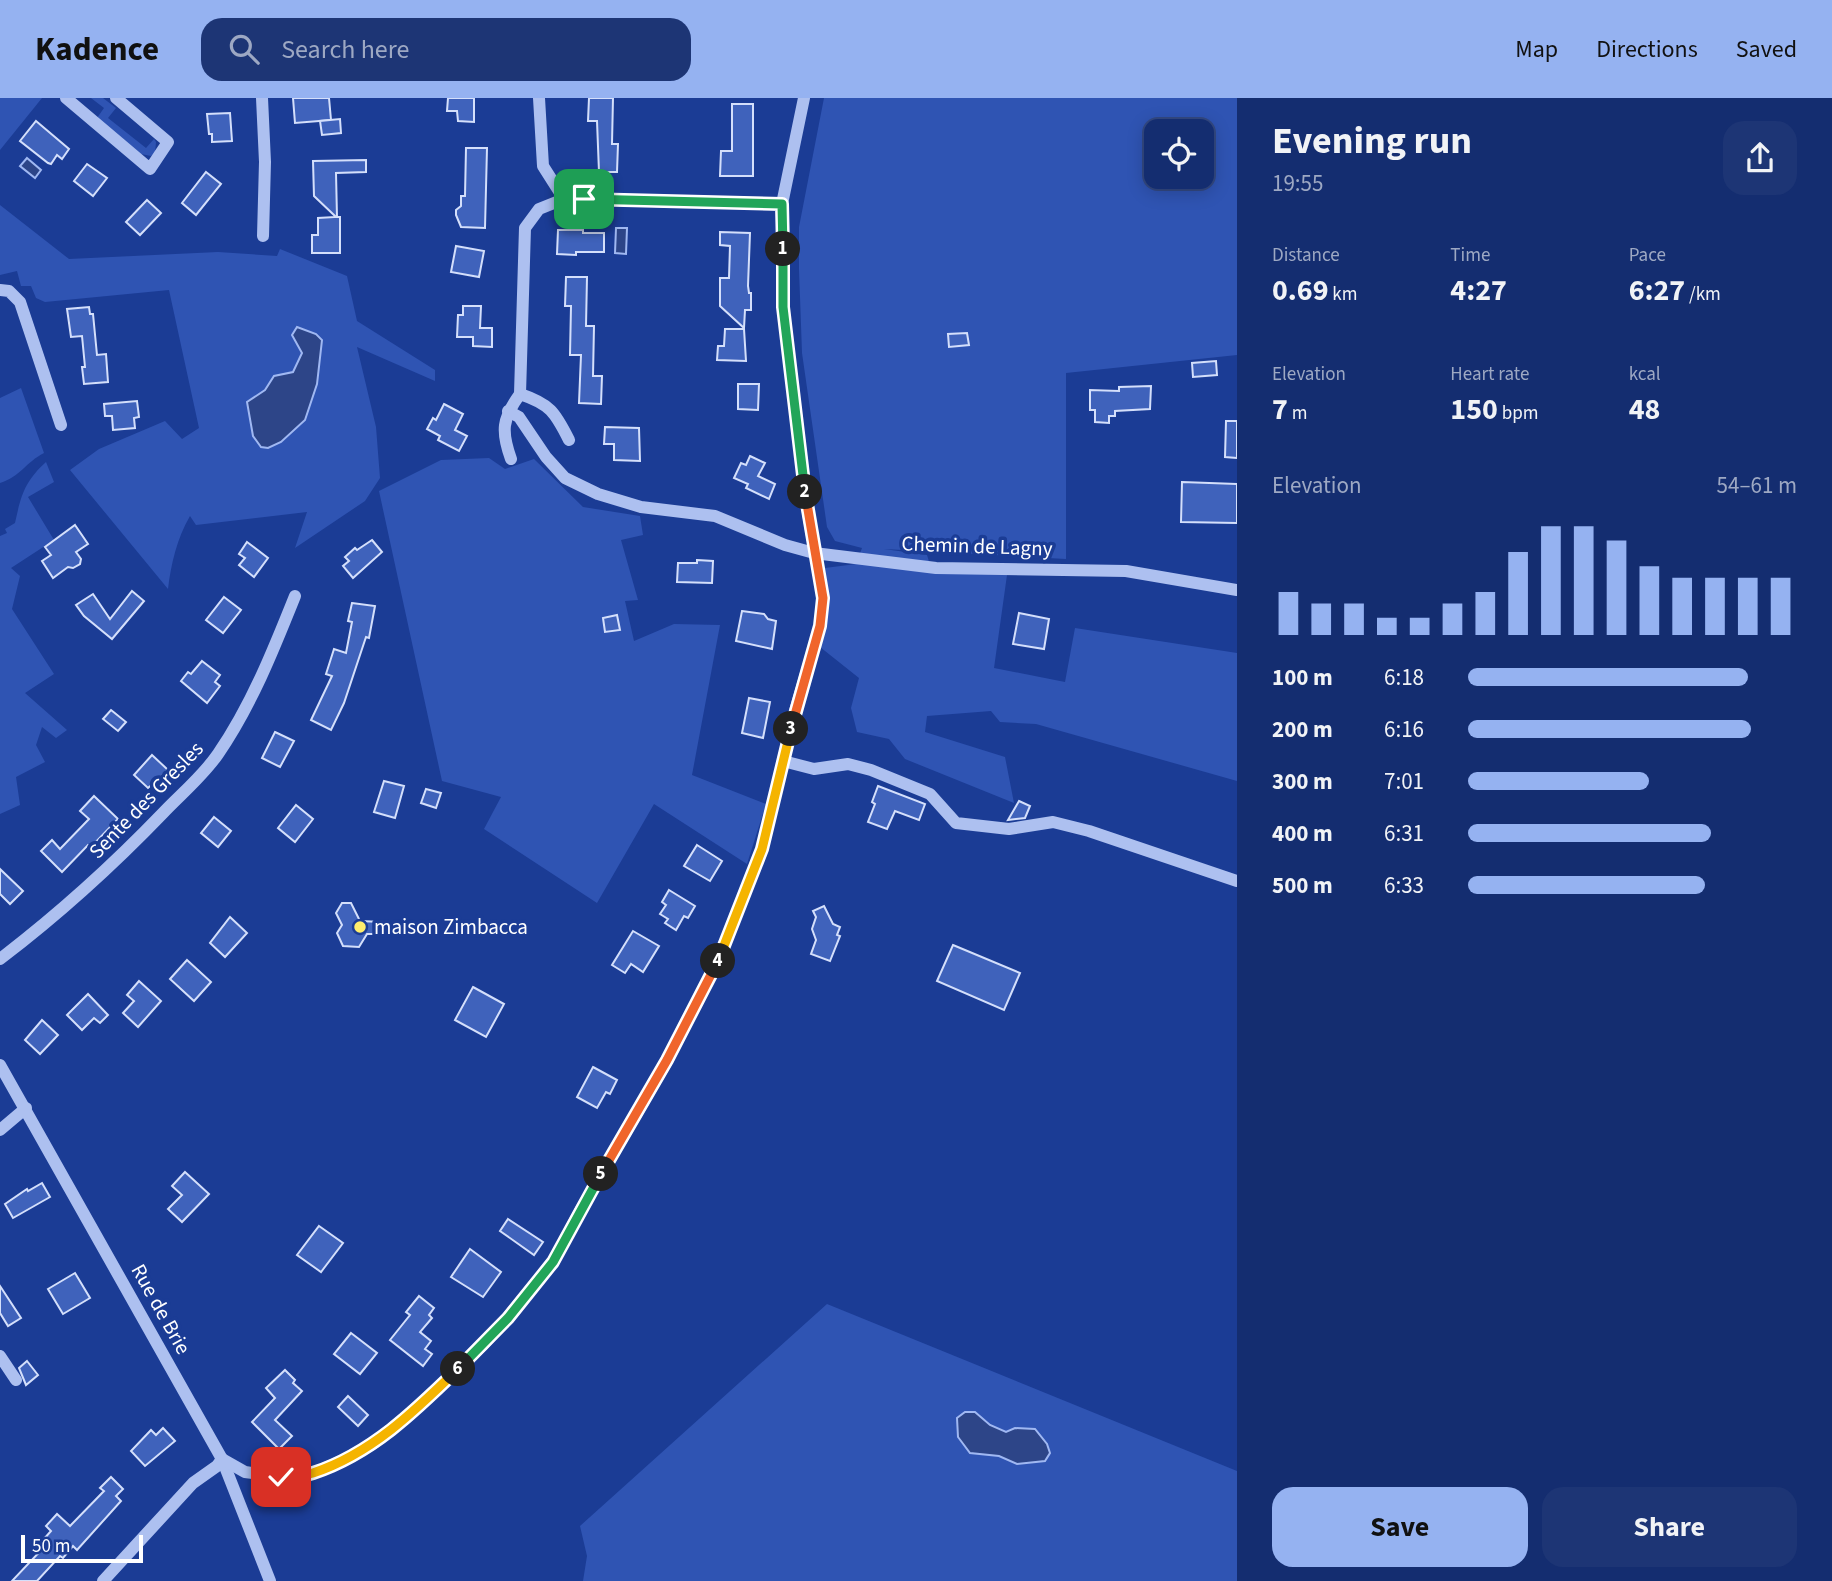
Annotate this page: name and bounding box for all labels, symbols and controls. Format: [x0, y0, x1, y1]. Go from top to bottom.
search box [201, 18, 691, 81]
text: Kadence [35, 26, 159, 73]
icon: search [225, 30, 263, 68]
text: Search here [281, 31, 409, 68]
text: Map [1515, 32, 1558, 67]
text: Directions [1596, 32, 1698, 67]
text: Saved [1736, 32, 1797, 67]
text: Evening run [1272, 114, 1472, 168]
map controls [1144, 119, 1214, 189]
button: locate [1144, 119, 1214, 189]
button: share [1723, 121, 1797, 195]
text: 19:55 [1272, 167, 1323, 200]
pin [554, 169, 614, 229]
icon: arrive [565, 180, 603, 218]
pin: 1 [766, 232, 800, 266]
text: 1 [777, 235, 788, 262]
text: Distance [1272, 242, 1340, 269]
text: Time [1450, 242, 1490, 269]
text: Pace [1629, 242, 1666, 269]
text: 0.69 [1272, 269, 1329, 312]
text: 4:27 [1450, 269, 1507, 312]
text: 6:27 [1629, 269, 1685, 312]
text: km [1329, 281, 1358, 308]
text: /km [1685, 281, 1721, 308]
text: Elevation [1272, 361, 1346, 388]
text: Heart rate [1450, 361, 1529, 388]
text: kcal [1629, 361, 1661, 388]
text: 7 [1272, 388, 1288, 431]
text: 150 [1450, 388, 1498, 431]
text: 48 [1629, 388, 1660, 431]
text: m [1288, 400, 1307, 427]
text: bpm [1498, 400, 1538, 427]
text: Elevation [1272, 469, 1362, 502]
text: 54–61 m [1717, 469, 1797, 502]
pin: 2 [788, 474, 822, 510]
text: 2 [799, 478, 810, 505]
street label: Chemin de Lagny [901, 528, 1053, 564]
text: 100 m [1272, 661, 1333, 694]
text: 6:18 [1384, 661, 1424, 694]
pin: 3 [774, 712, 808, 746]
text: 200 m [1272, 713, 1333, 746]
text: 6:16 [1384, 713, 1424, 746]
text: 3 [785, 715, 796, 742]
street label: Sente des Gresles [82, 734, 210, 866]
text: 300 m [1272, 765, 1333, 798]
text: 7:01 [1384, 765, 1424, 798]
text: 400 m [1272, 817, 1333, 850]
text: 6:31 [1384, 817, 1424, 850]
text: 500 m [1272, 869, 1333, 902]
text: 6:33 [1384, 869, 1424, 902]
place label: maison Zimbacca [374, 912, 528, 942]
marker: maison Zimbacca [352, 919, 368, 935]
pin: 4 [700, 944, 736, 978]
text: 4 [712, 947, 723, 974]
pin: 5 [584, 1156, 618, 1192]
text: 5 [595, 1160, 606, 1187]
street label: Rue de Brie [124, 1258, 198, 1360]
pin: 6 [440, 1352, 476, 1386]
text: 6 [452, 1355, 463, 1382]
pin [251, 1447, 311, 1507]
icon: check [262, 1458, 300, 1496]
button: Save [1272, 1487, 1528, 1567]
button: Share [1542, 1487, 1797, 1567]
scale bar [21, 1532, 144, 1564]
text: 50 m [32, 1533, 70, 1560]

